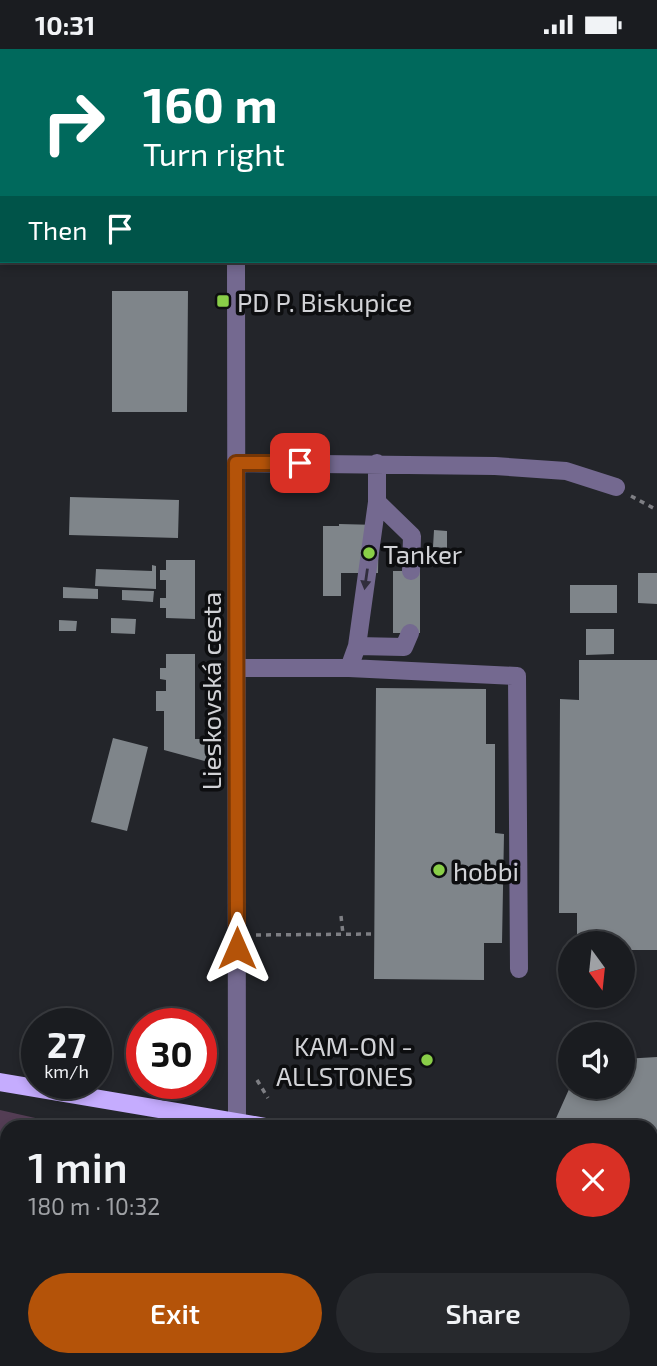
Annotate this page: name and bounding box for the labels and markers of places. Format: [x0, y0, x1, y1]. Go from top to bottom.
place label: PD P. Biskupice [237, 286, 412, 317]
marker: PD P. Biskupice [215, 293, 231, 309]
pin [270, 433, 330, 493]
place label: Tanker [383, 538, 462, 569]
marker: Tanker [361, 545, 377, 561]
place label: hobbi [453, 855, 519, 886]
marker: hobbi [431, 862, 447, 878]
place label: KAM-ON - ALLSTONES [276, 1030, 413, 1091]
marker: KAM-ON - ALLSTONES [419, 1052, 435, 1068]

